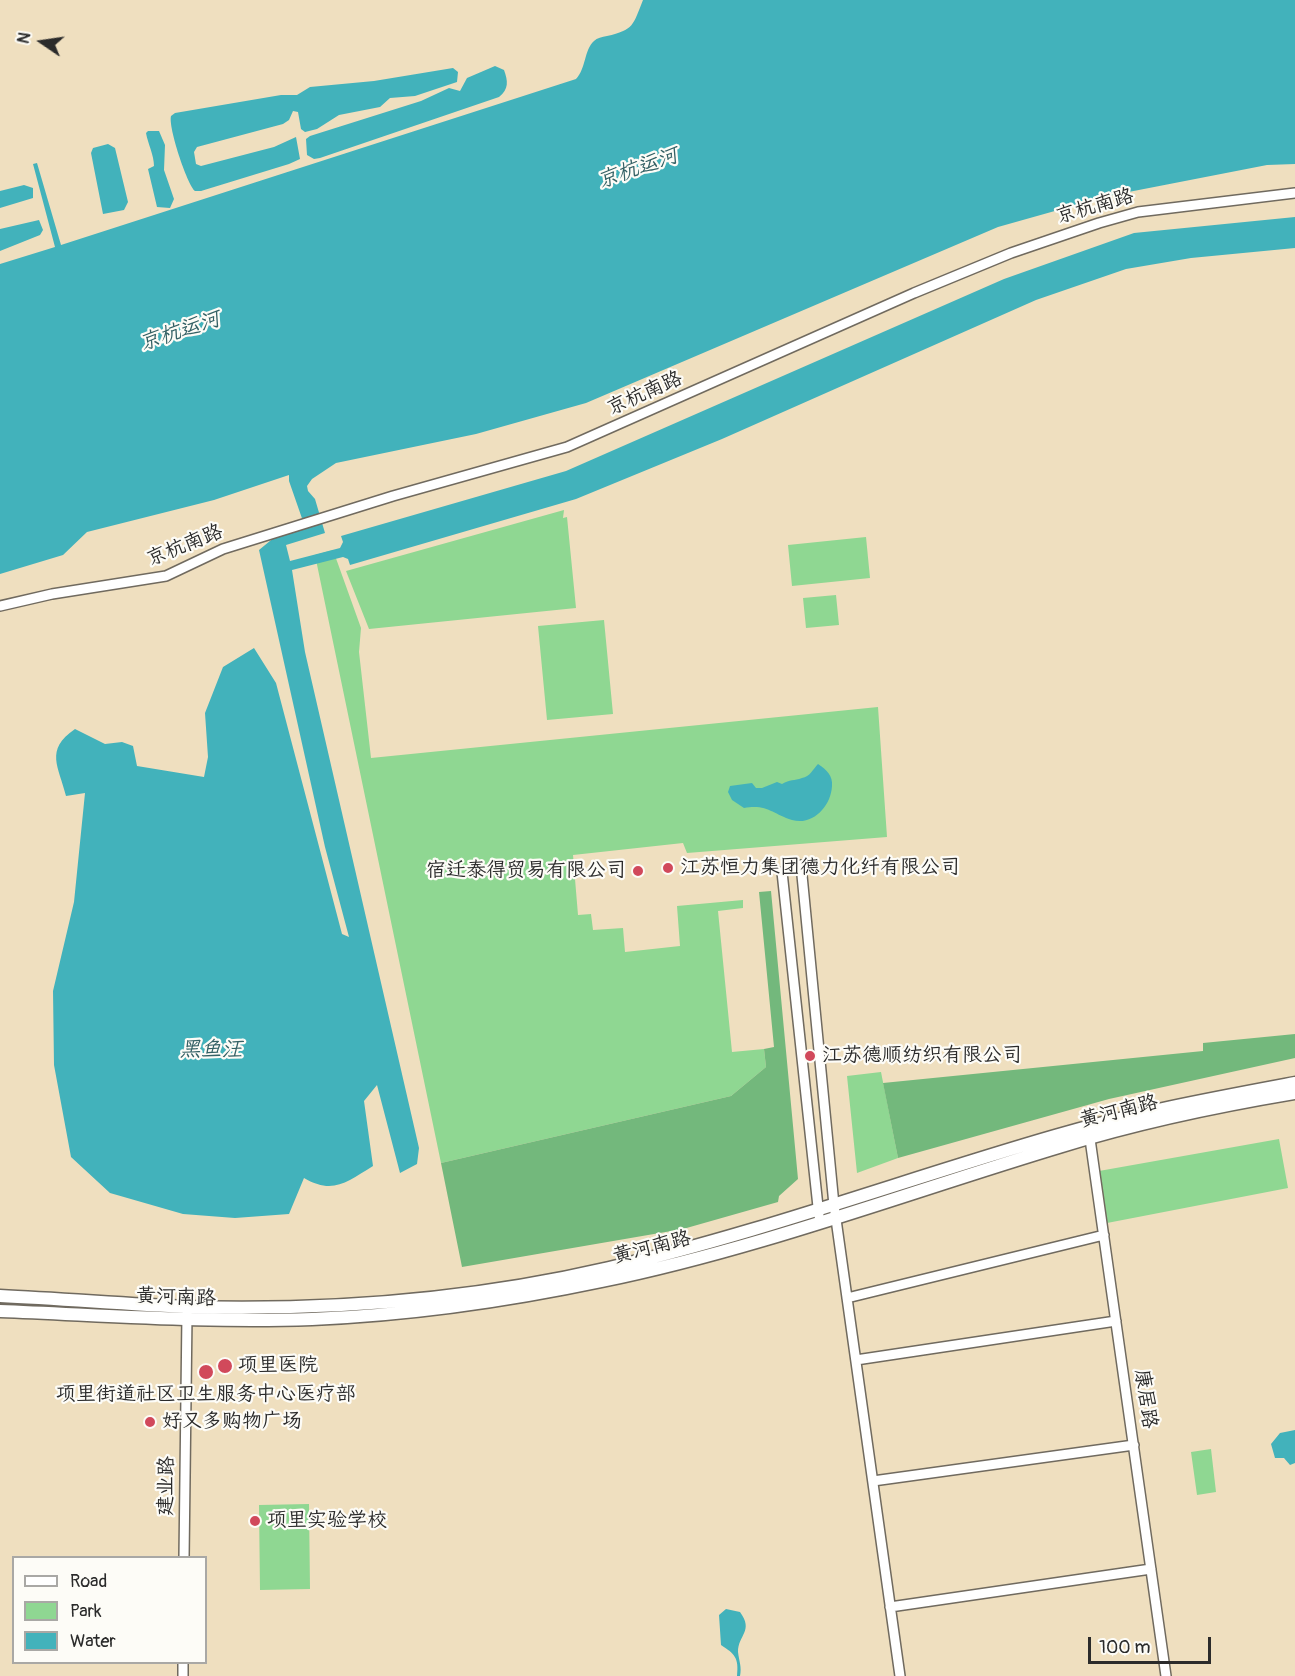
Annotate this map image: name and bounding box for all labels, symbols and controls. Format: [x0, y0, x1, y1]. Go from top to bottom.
north arrow [12, 12, 72, 72]
text: N [13, 30, 35, 45]
water label: 京杭运河 [594, 143, 682, 195]
street label: 京杭南路 [1053, 184, 1137, 230]
water label: 京杭运河 [136, 307, 224, 357]
street label: 京杭南路 [604, 367, 686, 421]
street label: 京杭南路 [143, 520, 227, 572]
place label: 江苏恒力集团德力化纤有限公司 [680, 856, 960, 880]
place label: 宿迁泰得贸易有限公司 [426, 859, 626, 883]
marker: 江苏恒力集团德力化纤有限公司 [661, 861, 675, 875]
marker: 宿迁泰得贸易有限公司 [631, 864, 645, 878]
water label: 黑鱼汪 [180, 1038, 242, 1064]
place label: 江苏德顺纺织有限公司 [822, 1044, 1022, 1068]
marker: 江苏德顺纺织有限公司 [803, 1049, 817, 1063]
street label: 黄河南路 [1077, 1091, 1161, 1133]
street label: 黄河南路 [610, 1227, 694, 1269]
street label: 黄河南路 [136, 1285, 216, 1311]
place label: 项里医院 [238, 1354, 318, 1378]
marker: 项里医院 [216, 1357, 234, 1375]
marker: 项里街道社区卫生服务中心医疗部 [197, 1363, 215, 1381]
street label: 康居路 [1129, 1368, 1161, 1430]
place label: 项里街道社区卫生服务中心医疗部 [56, 1383, 356, 1407]
place label: 好又多购物广场 [162, 1410, 302, 1434]
marker: 好又多购物广场 [143, 1415, 157, 1429]
street label: 建业路 [154, 1456, 180, 1516]
place label: 项里实验学校 [267, 1509, 387, 1533]
marker: 项里实验学校 [248, 1514, 262, 1528]
legend [12, 1556, 207, 1664]
text: Road [70, 1570, 107, 1593]
text: Park [70, 1600, 102, 1623]
scale bar [1091, 1625, 1214, 1663]
text: Water [70, 1630, 116, 1653]
text: 100 m [1099, 1636, 1151, 1659]

